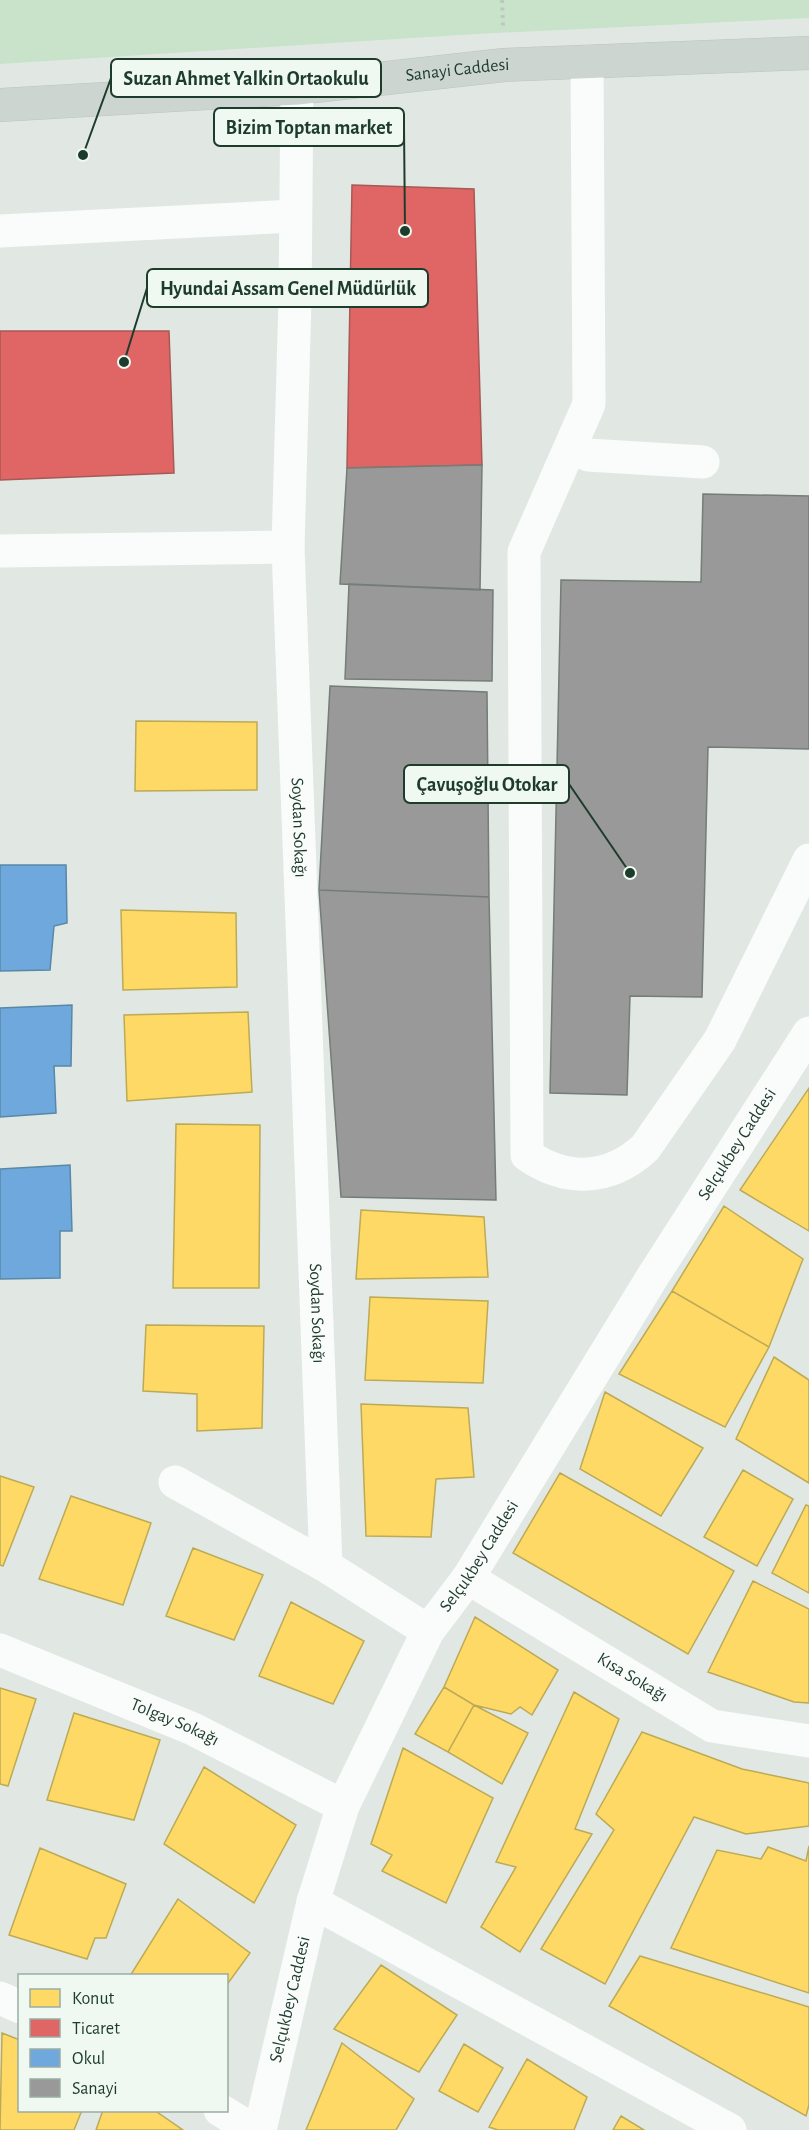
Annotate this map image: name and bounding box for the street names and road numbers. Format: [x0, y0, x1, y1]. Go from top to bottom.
street label: Sanayi Caddesi [405, 56, 510, 85]
street label: Soydan Sokağı [288, 777, 309, 878]
street label: Selçukbey Caddesi [695, 1085, 780, 1204]
street label: Soydan Sokağı [306, 1263, 327, 1364]
street label: Selçukbey Caddesi [437, 1497, 522, 1616]
street label: Kısa Sokağı [594, 1650, 670, 1706]
street label: Tolgay Sokağı [128, 1695, 222, 1750]
street label: Selçukbey Caddesi [267, 1935, 314, 2064]

